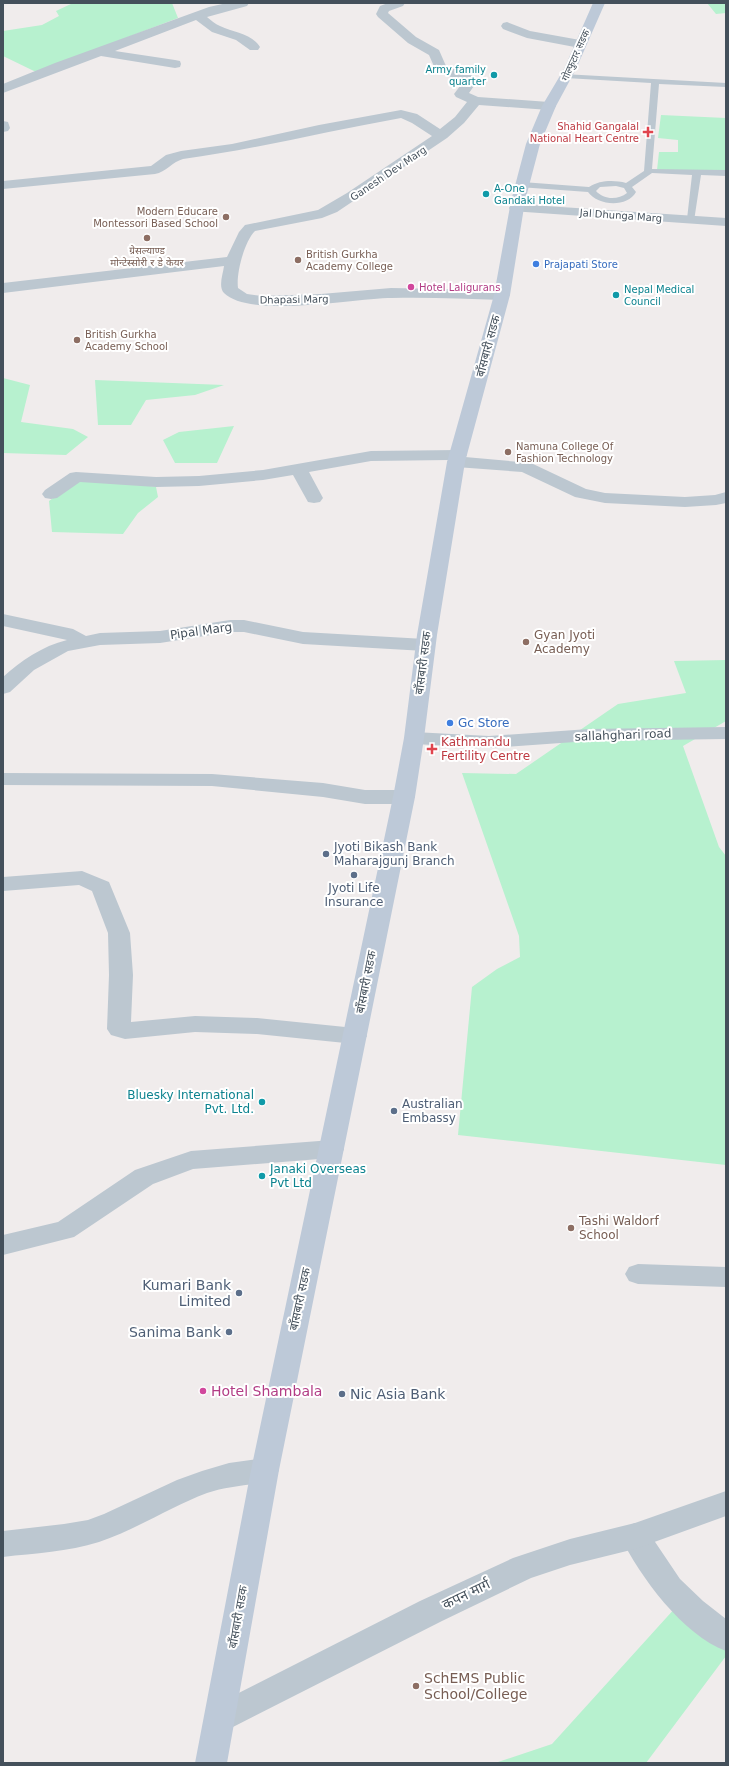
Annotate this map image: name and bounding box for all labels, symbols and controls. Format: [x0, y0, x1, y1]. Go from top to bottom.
street label: गोल्फुटार सडक [559, 28, 593, 83]
place label: Army family quarter [426, 64, 487, 87]
marker: Army family quarter [489, 70, 499, 80]
place label: Shahid Gangalal National Heart Centre [530, 121, 639, 144]
marker: Shahid Gangalal National Heart Centre [642, 126, 654, 138]
street label: Ganesh Dev Marg [348, 144, 428, 203]
place label: A-One Gandaki Hotel [494, 183, 565, 206]
marker: A-One Gandaki Hotel [481, 189, 491, 199]
place label: Modern Educare Montessori Based School [93, 206, 218, 229]
street label: Jal Dhunga Marg [578, 207, 662, 224]
marker: Modern Educare Montessori Based School [221, 212, 231, 222]
marker: ग्रेसल्याण्ड मोन्टेस्सोरी र डे केयर [142, 233, 152, 243]
place label: ग्रेसल्याण्ड मोन्टेस्सोरी र डे केयर [110, 245, 185, 268]
place label: British Gurkha Academy College [306, 249, 393, 272]
marker: British Gurkha Academy College [293, 255, 303, 265]
marker: Prajapati Store [531, 259, 541, 269]
place label: Prajapati Store [544, 259, 618, 270]
marker: Hotel Laligurans [406, 282, 416, 292]
place label: Hotel Laligurans [419, 282, 500, 293]
place label: Nepal Medical Council [624, 284, 694, 307]
marker: Nepal Medical Council [611, 290, 621, 300]
street label: Dhapasi Marg [259, 293, 329, 306]
street label: बाँसबारी सडक [472, 312, 503, 379]
place label: British Gurkha Academy School [85, 329, 168, 352]
marker: British Gurkha Academy School [72, 335, 82, 345]
place label: Namuna College Of Fashion Technology [516, 441, 614, 464]
marker: Namuna College Of Fashion Technology [503, 447, 513, 457]
street label: Pipal Marg [169, 620, 233, 642]
place label: Gyan Jyoti Academy [534, 628, 595, 656]
street label: बाँसबारी सडक [411, 630, 434, 695]
marker: Gyan Jyoti Academy [521, 637, 531, 647]
place label: Gc Store [458, 716, 509, 730]
marker: Gc Store [445, 718, 455, 728]
street label: sallahghari road [574, 726, 672, 744]
place label: Kathmandu Fertility Centre [441, 735, 530, 763]
marker: Kathmandu Fertility Centre [426, 743, 438, 755]
place label: Jyoti Bikash Bank Maharajgunj Branch [333, 840, 455, 868]
marker: Jyoti Bikash Bank Maharajgunj Branch [321, 849, 331, 859]
marker: Jyoti Life Insurance [349, 870, 359, 880]
place label: Jyoti Life Insurance [325, 881, 383, 909]
street label: बाँसबारी सडक [352, 948, 379, 1015]
place label: Bluesky International Pvt. Ltd. [127, 1088, 254, 1116]
marker: Bluesky International Pvt. Ltd. [257, 1097, 267, 1107]
place label: Australian Embassy [402, 1097, 463, 1125]
marker: Australian Embassy [389, 1106, 399, 1116]
place label: Janaki Overseas Pvt Ltd [269, 1162, 366, 1190]
marker: Janaki Overseas Pvt Ltd [257, 1171, 267, 1181]
place label: Tashi Waldorf School [578, 1214, 659, 1242]
marker: Tashi Waldorf School [566, 1223, 576, 1233]
street label: बाँसबारी सडक [286, 1265, 314, 1332]
place label: Kumari Bank Limited [142, 1277, 232, 1309]
marker: Kumari Bank Limited [234, 1288, 244, 1298]
place label: Sanima Bank [129, 1324, 222, 1340]
marker: Sanima Bank [224, 1327, 234, 1337]
place label: Hotel Shambala [211, 1383, 322, 1399]
marker: Hotel Shambala [198, 1386, 208, 1396]
place label: Nic Asia Bank [350, 1386, 446, 1402]
marker: Nic Asia Bank [337, 1389, 347, 1399]
street label: कपन मार्ग [440, 1575, 493, 1612]
street label: बाँसबारी सडक [225, 1584, 251, 1650]
place label: SchEMS Public School/College [424, 1670, 527, 1702]
marker: SchEMS Public School/College [411, 1681, 421, 1691]

